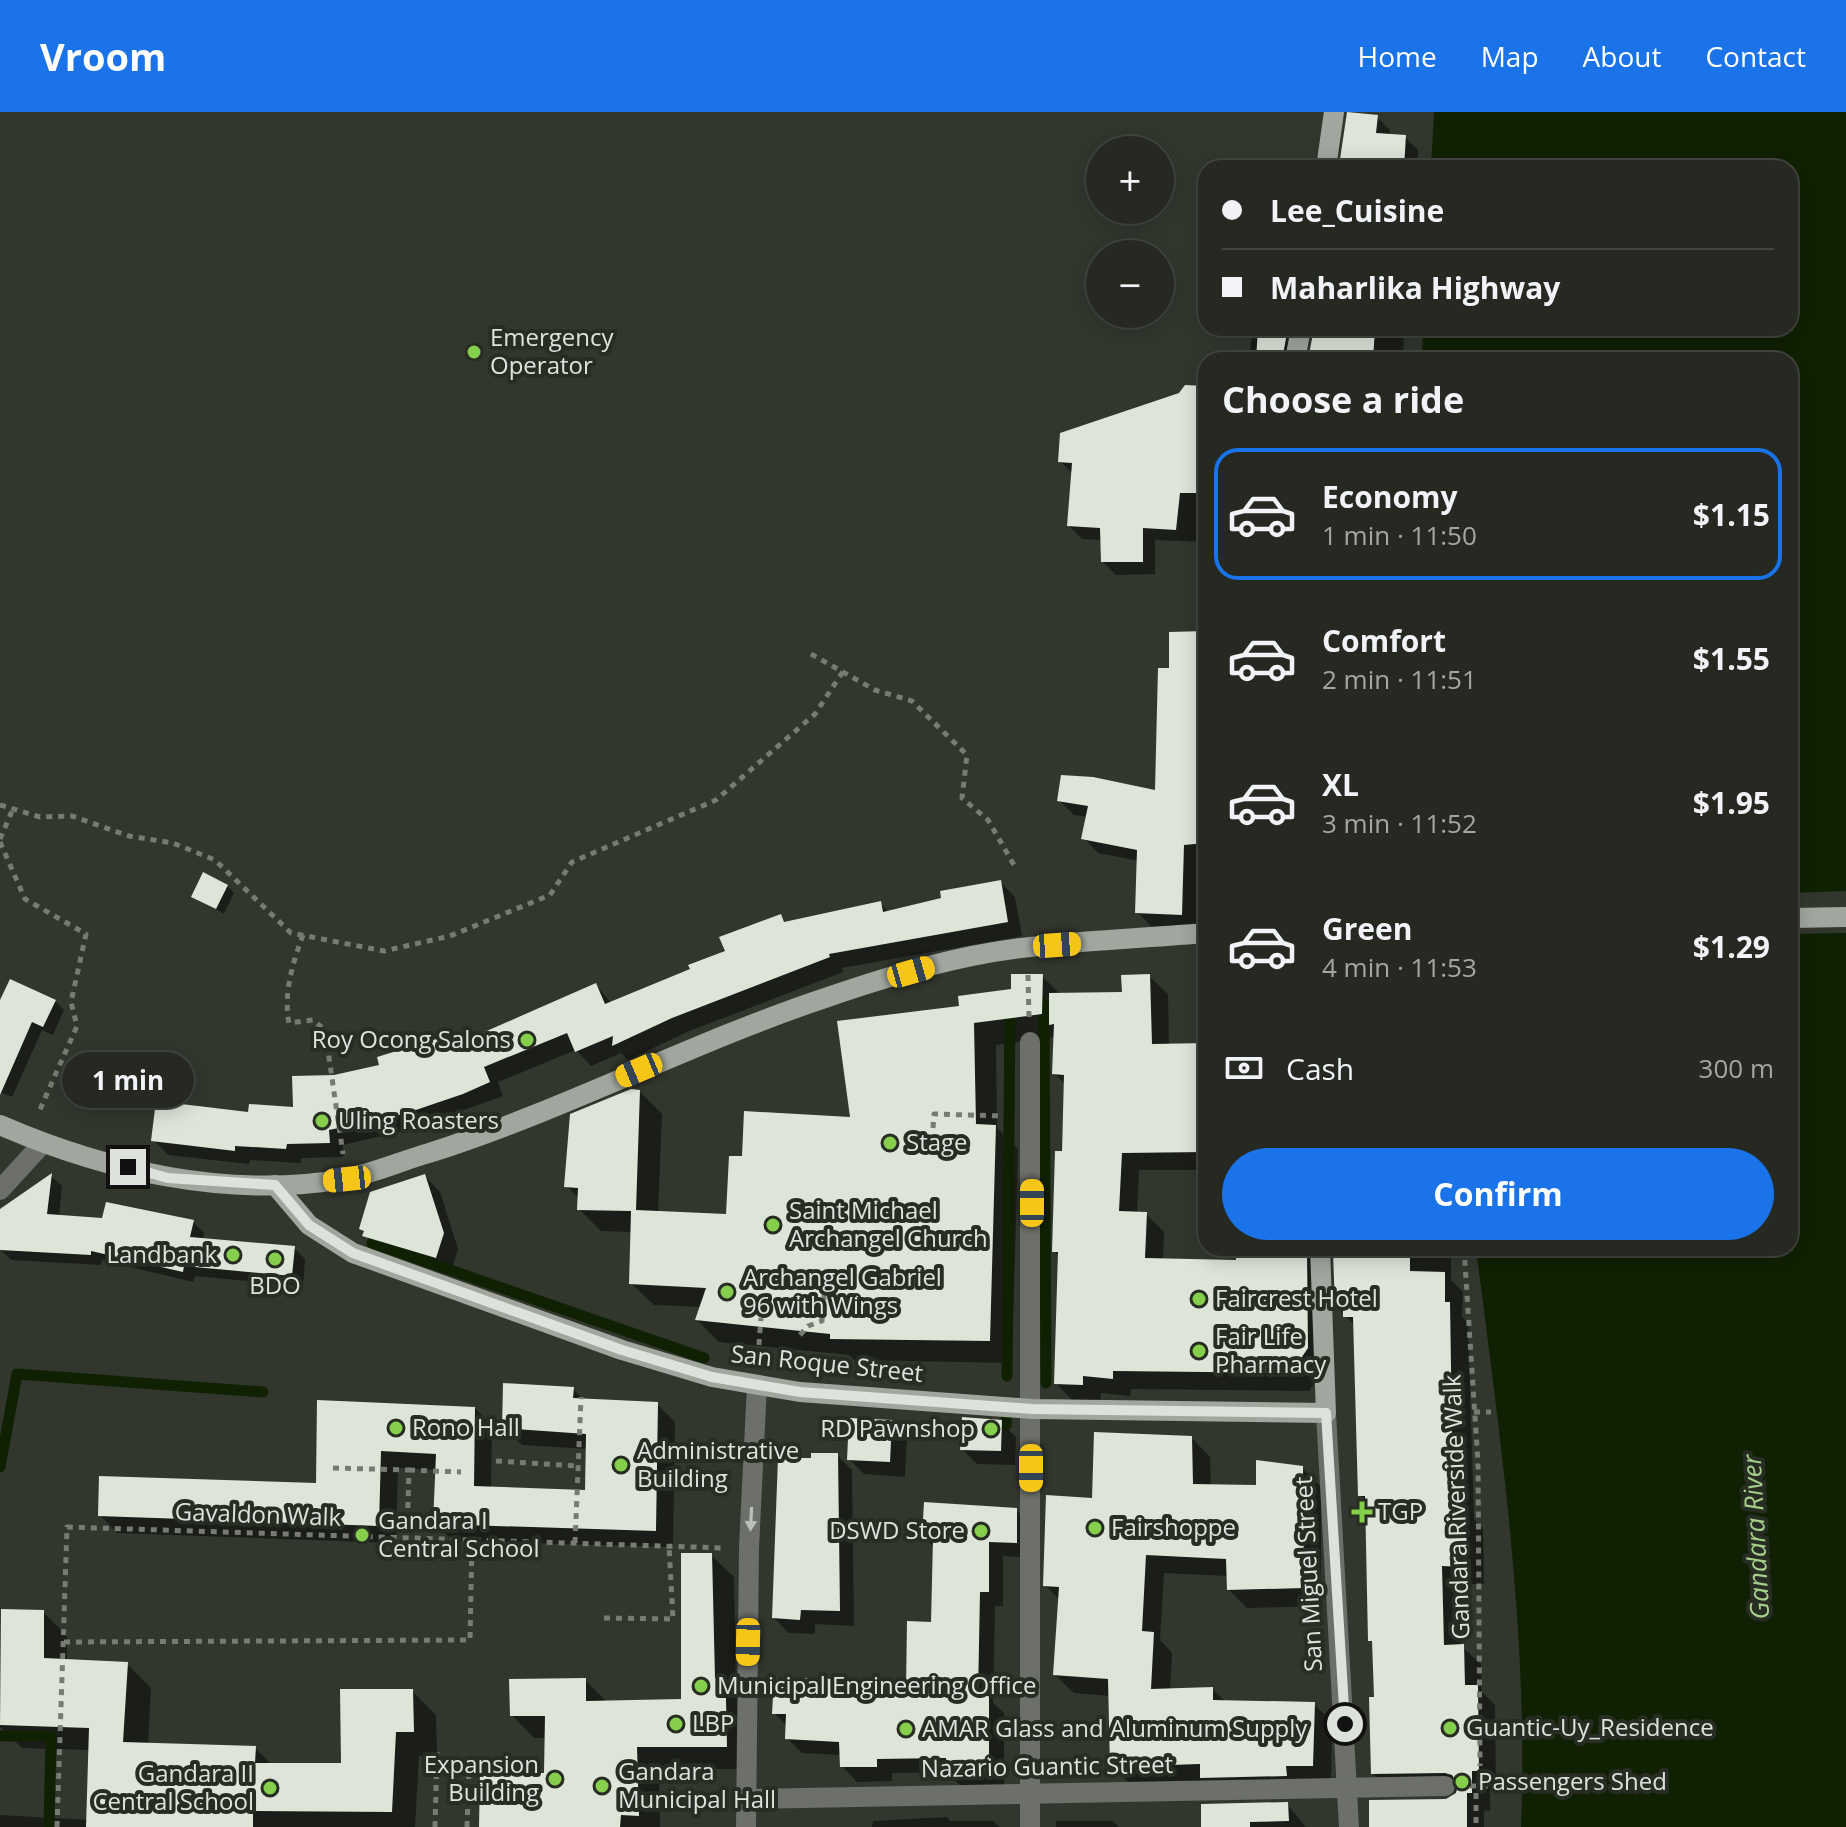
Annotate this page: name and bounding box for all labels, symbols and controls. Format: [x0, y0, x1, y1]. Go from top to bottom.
text: Vroom [40, 30, 166, 82]
text: Home [1358, 37, 1437, 75]
text: Map [1481, 37, 1539, 75]
text: About [1583, 37, 1661, 75]
text: Contact [1705, 37, 1806, 75]
map controls [1086, 136, 1174, 328]
button: + [1086, 136, 1174, 224]
text: Lee_Cuisine [1270, 190, 1444, 231]
button: − [1086, 240, 1174, 328]
text: Maharlika Highway [1270, 267, 1560, 308]
place label: Emergency Operator [490, 320, 615, 381]
marker: Emergency Operator [465, 343, 483, 361]
text: Choose a ride [1222, 375, 1464, 424]
text: Economy [1322, 476, 1458, 517]
icon: car [1226, 478, 1298, 550]
text: $1.15 [1693, 494, 1770, 535]
text: 1 min · 11:50 [1322, 517, 1477, 553]
text: Comfort [1322, 620, 1446, 661]
icon: car [1226, 622, 1298, 694]
text: $1.55 [1693, 638, 1770, 679]
text: 2 min · 11:51 [1322, 661, 1477, 697]
text: XL [1322, 764, 1359, 805]
icon: car [1226, 766, 1298, 838]
text: $1.95 [1693, 782, 1770, 823]
text: 3 min · 11:52 [1322, 805, 1477, 841]
text: Green [1322, 908, 1413, 949]
icon: car [1226, 910, 1298, 982]
text: $1.29 [1693, 926, 1770, 967]
car [1032, 931, 1082, 959]
text: 4 min · 11:53 [1322, 949, 1477, 985]
car [885, 954, 937, 990]
place label: Roy Ocong Salons [312, 1022, 511, 1055]
marker: Roy Ocong Salons [518, 1031, 536, 1049]
icon: cash [1222, 1046, 1266, 1090]
text: Cash [1286, 1048, 1354, 1089]
car [612, 1050, 666, 1090]
text: 300 m [1699, 1050, 1774, 1086]
callout: 1 min [62, 1051, 194, 1107]
text: 1 min [92, 1062, 164, 1098]
place label: Uling Roasters [338, 1103, 499, 1136]
marker: Uling Roasters [313, 1112, 331, 1130]
place label: Stage [906, 1125, 968, 1158]
marker: Stage [881, 1134, 899, 1152]
button: Confirm [1222, 1148, 1774, 1240]
route end [110, 1149, 146, 1185]
car [322, 1165, 372, 1193]
car [1020, 1179, 1044, 1227]
place label: Saint Michael Archangel Church [789, 1193, 988, 1254]
marker: Saint Michael Archangel Church [764, 1216, 782, 1234]
place label: Landbank [106, 1237, 217, 1270]
marker: Landbank [224, 1246, 242, 1264]
marker: BDO [266, 1250, 284, 1268]
place label: Archangel Gabriel 96 with Wings [743, 1260, 942, 1321]
place label: BDO [249, 1268, 301, 1301]
place label: Faircrest Hotel [1215, 1281, 1378, 1314]
marker: Archangel Gabriel 96 with Wings [718, 1283, 736, 1301]
marker: Faircrest Hotel [1190, 1290, 1208, 1308]
place label: Fair Life Pharmacy [1215, 1319, 1327, 1380]
street label: San Roque Street [730, 1336, 925, 1389]
marker: Fair Life Pharmacy [1190, 1342, 1208, 1360]
street label: Gandara Riverside Walk [1434, 1374, 1477, 1640]
place label: Rono Hall [412, 1410, 520, 1443]
place label: RD Pawnshop [820, 1411, 975, 1444]
marker: Rono Hall [387, 1419, 405, 1437]
marker: RD Pawnshop [982, 1420, 1000, 1438]
place label: Administrative Building [637, 1433, 799, 1494]
car [1019, 1444, 1043, 1492]
water label: Gandara River [1733, 1452, 1777, 1621]
marker: Administrative Building [612, 1456, 630, 1474]
street label: San Miguel Street [1286, 1476, 1329, 1673]
street label: Gavaldon Walk [174, 1494, 342, 1533]
place label: TGP [1378, 1494, 1423, 1527]
place label: Gandara I Central School [378, 1503, 540, 1564]
marker: TGP [1353, 1503, 1371, 1521]
one-way arrow [744, 1507, 757, 1532]
place label: Fairshoppe [1111, 1510, 1236, 1543]
place label: DSWD Store [829, 1513, 965, 1546]
marker: Fairshoppe [1086, 1519, 1104, 1537]
marker: DSWD Store [972, 1522, 990, 1540]
marker: Gandara I Central School [353, 1526, 371, 1544]
car [736, 1618, 760, 1666]
place label: Municipal Engineering Office [717, 1668, 1036, 1701]
marker: Municipal Engineering Office [692, 1677, 710, 1695]
place label: LBP [692, 1706, 734, 1739]
route start [1327, 1706, 1363, 1742]
place label: Guantic-Uy_Residence [1466, 1710, 1714, 1743]
place label: AMAR Glass and Aluminum Supply [922, 1711, 1308, 1744]
marker: LBP [667, 1715, 685, 1733]
marker: Guantic-Uy_Residence [1441, 1719, 1459, 1737]
marker: AMAR Glass and Aluminum Supply [897, 1720, 915, 1738]
place label: Expansion Building [424, 1747, 539, 1808]
street label: Nazario Guantic Street [921, 1747, 1173, 1784]
place label: Gandara Municipal Hall [618, 1754, 776, 1815]
place label: Gandara II Central School [92, 1756, 254, 1817]
place label: Passengers Shed [1478, 1764, 1667, 1797]
marker: Expansion Building [546, 1770, 564, 1788]
marker: Passengers Shed [1453, 1773, 1471, 1791]
marker: Gandara Municipal Hall [593, 1777, 611, 1795]
marker: Gandara II Central School [261, 1779, 279, 1797]

